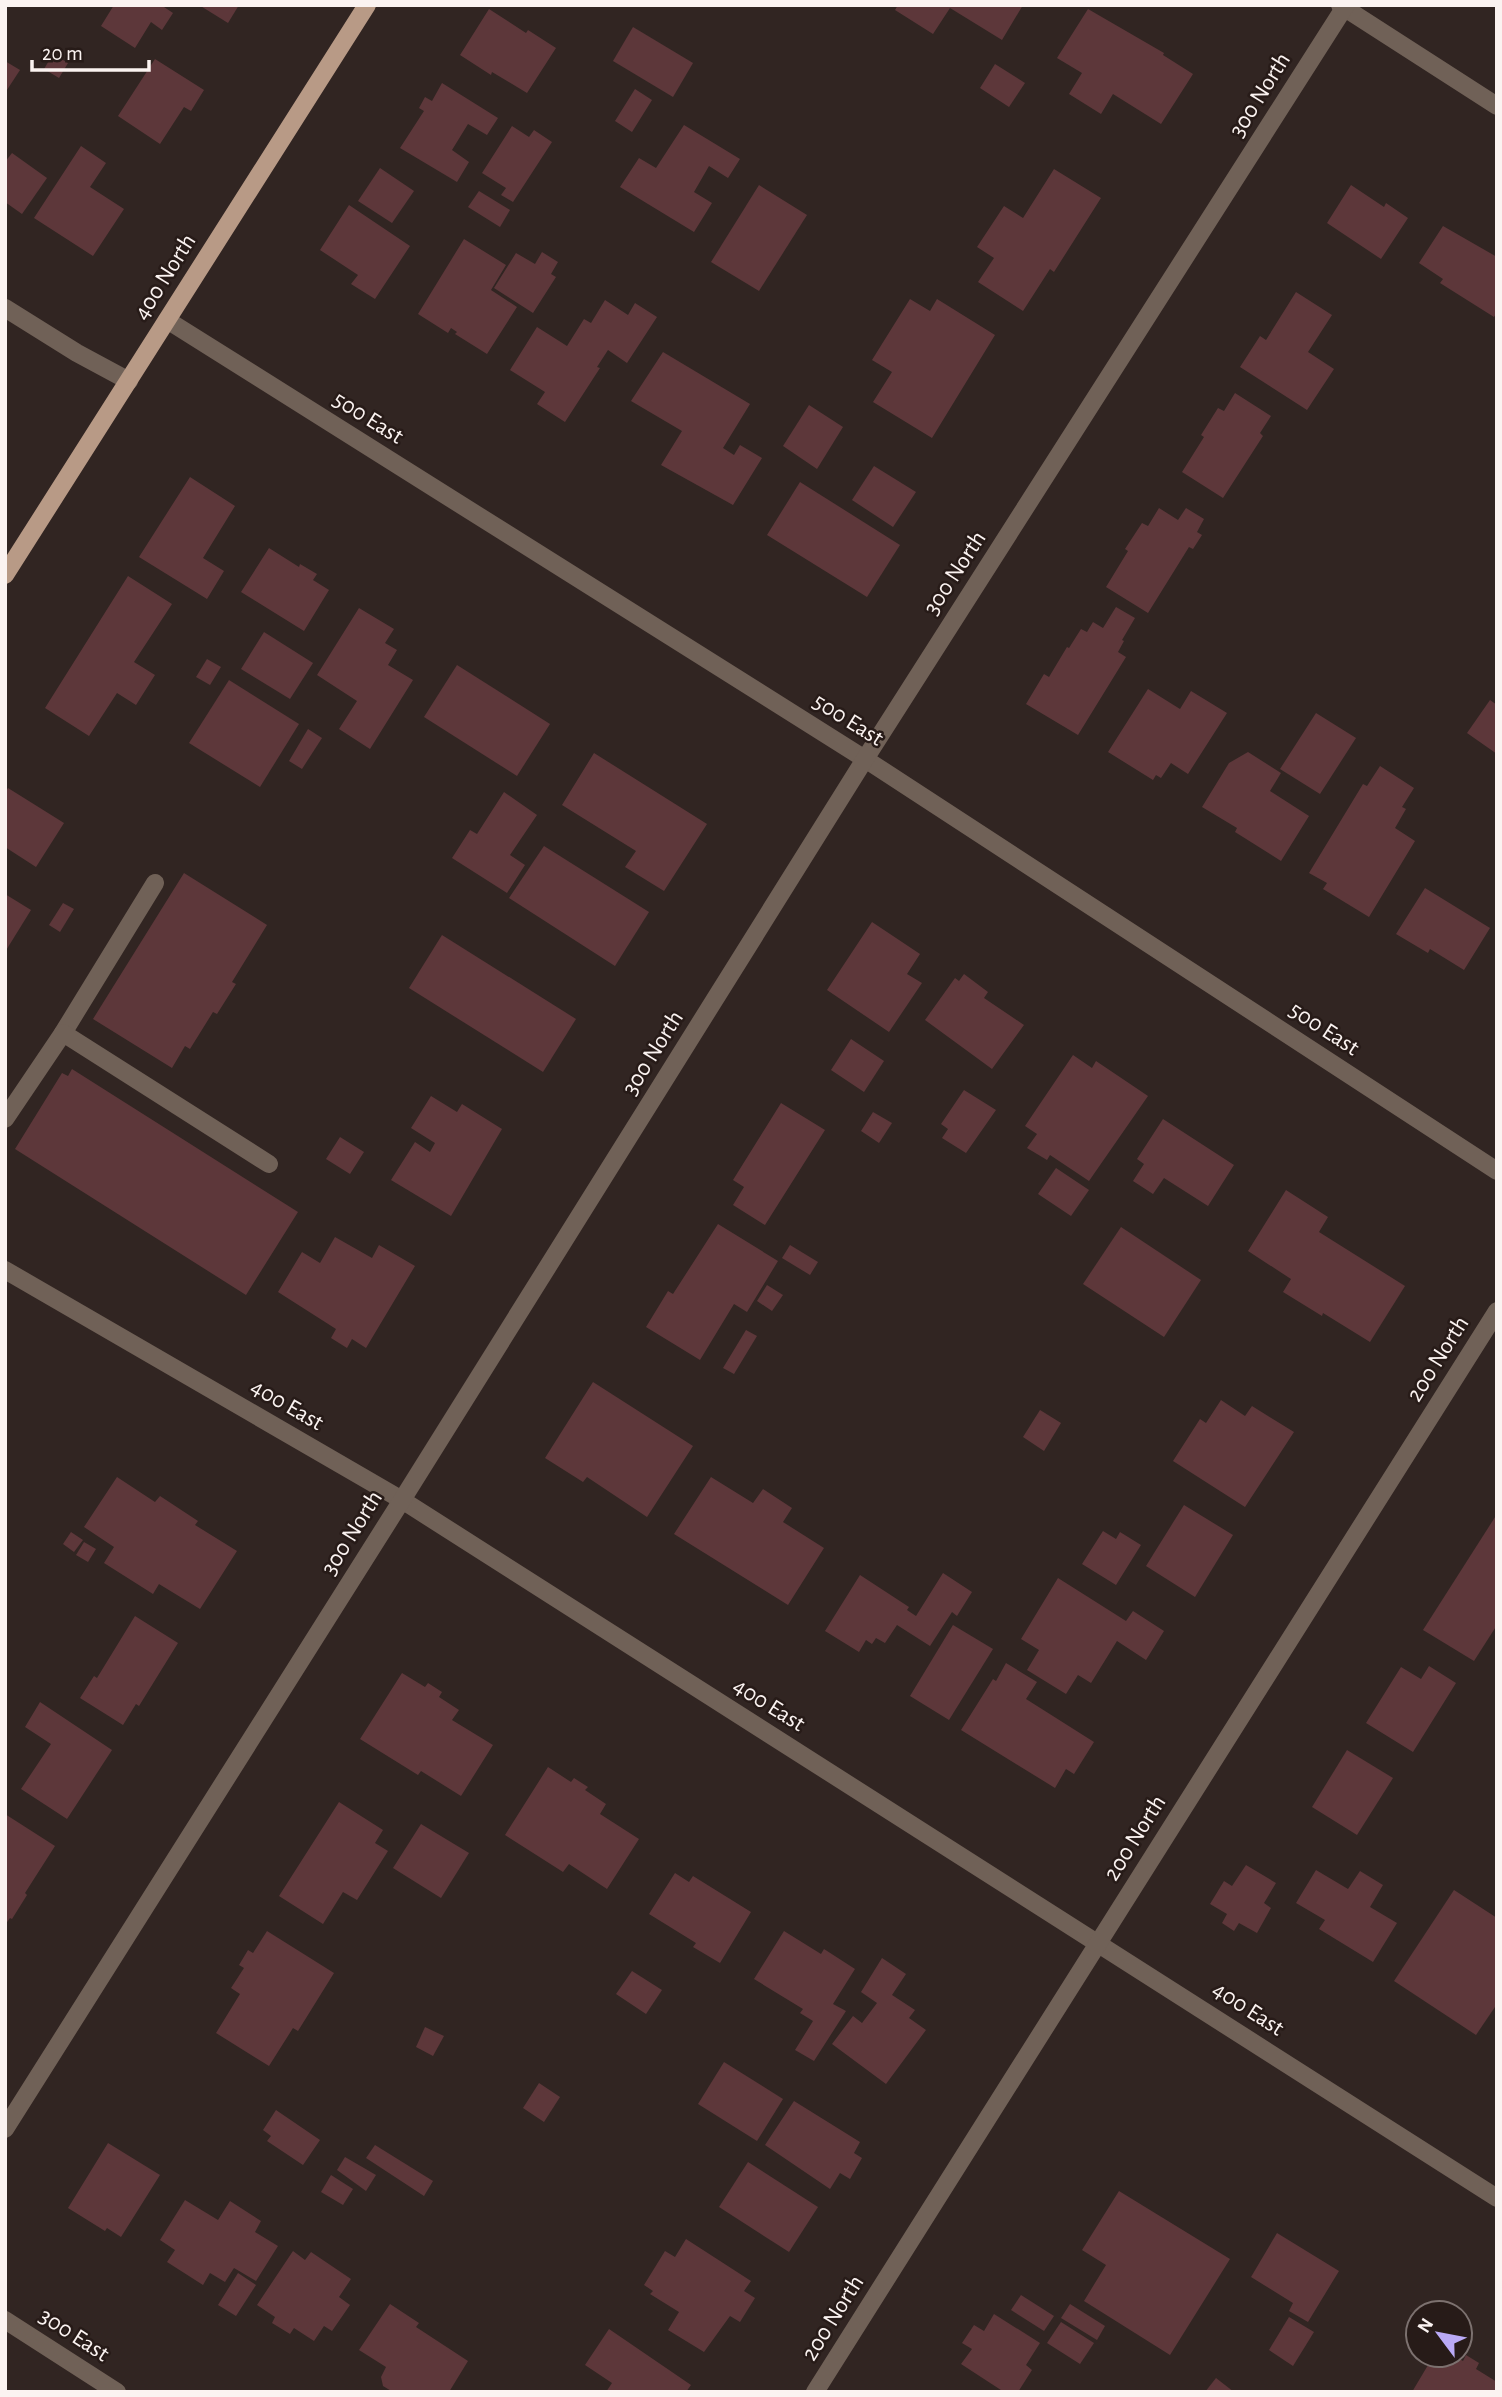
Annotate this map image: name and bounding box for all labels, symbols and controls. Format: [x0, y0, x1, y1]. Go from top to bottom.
scale bar [32, 28, 149, 72]
text: 20 m [42, 43, 83, 64]
street label: 300 North [1225, 49, 1295, 141]
street label: 400 North [129, 230, 201, 324]
street label: 500 East [329, 387, 408, 449]
street label: 300 North [919, 527, 991, 619]
street label: 500 East [809, 689, 888, 751]
street label: 500 East [1285, 998, 1364, 1061]
street label: 300 North [618, 1007, 688, 1099]
street label: 200 North [1402, 1312, 1474, 1406]
street label: 400 East [247, 1375, 328, 1435]
street label: 300 North [317, 1487, 387, 1579]
street label: 400 East [729, 1674, 809, 1736]
street label: 200 North [1099, 1791, 1171, 1885]
street label: 400 East [1208, 1977, 1288, 2041]
street label: 200 North [797, 2271, 869, 2365]
north arrow [1404, 2299, 1474, 2369]
street label: 300 East [35, 2304, 113, 2366]
text: N [1414, 2315, 1437, 2336]

